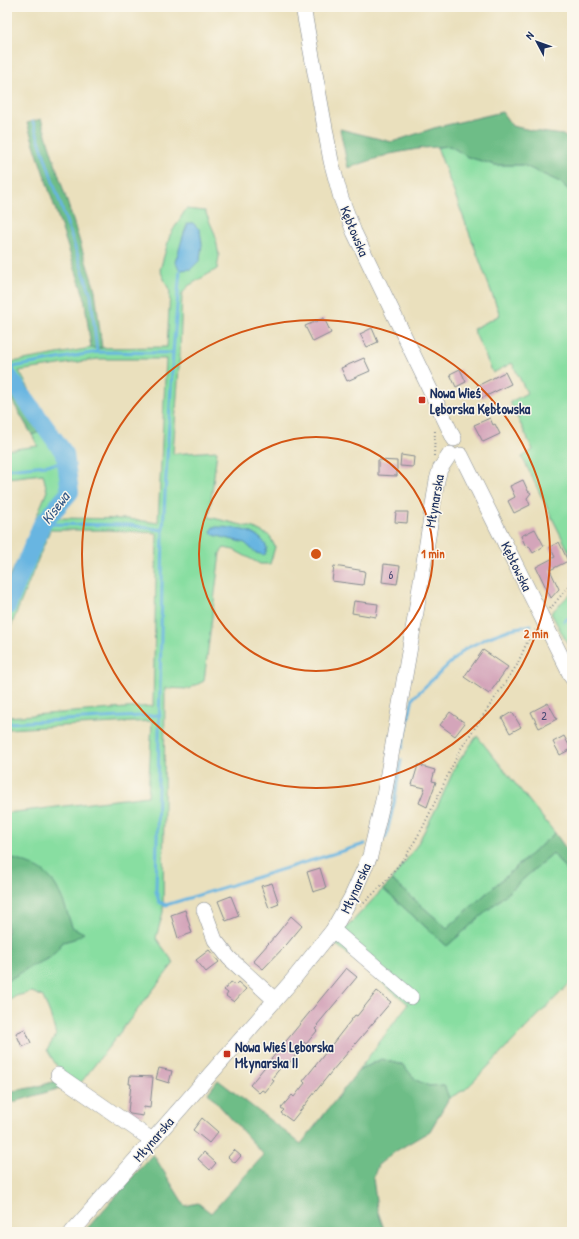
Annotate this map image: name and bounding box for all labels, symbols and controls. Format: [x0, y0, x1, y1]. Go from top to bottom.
north arrow [517, 22, 557, 62]
text: N [522, 29, 537, 42]
street label: Kębłowska [336, 203, 374, 259]
place label: Nowa Wieś Lęborska Kębłowska [430, 383, 531, 418]
marker: Nowa Wieś Lęborska Kębłowska [417, 395, 427, 405]
street label: Młynarska [420, 473, 449, 529]
water label: Kisewa [36, 486, 75, 529]
street label: Kębłowska [497, 538, 537, 594]
text: 1 min [421, 545, 445, 562]
centre of rings [309, 547, 323, 561]
house number: 6 [389, 566, 394, 583]
text: 2 min [524, 625, 549, 642]
house number: 2 [541, 707, 547, 724]
street label: Młynarska [335, 859, 376, 917]
place label: Nowa Wieś Lęborska Młynarska II [235, 1037, 334, 1074]
marker: Nowa Wieś Lęborska Młynarska II [222, 1049, 232, 1059]
street label: Młynarska [128, 1112, 179, 1166]

